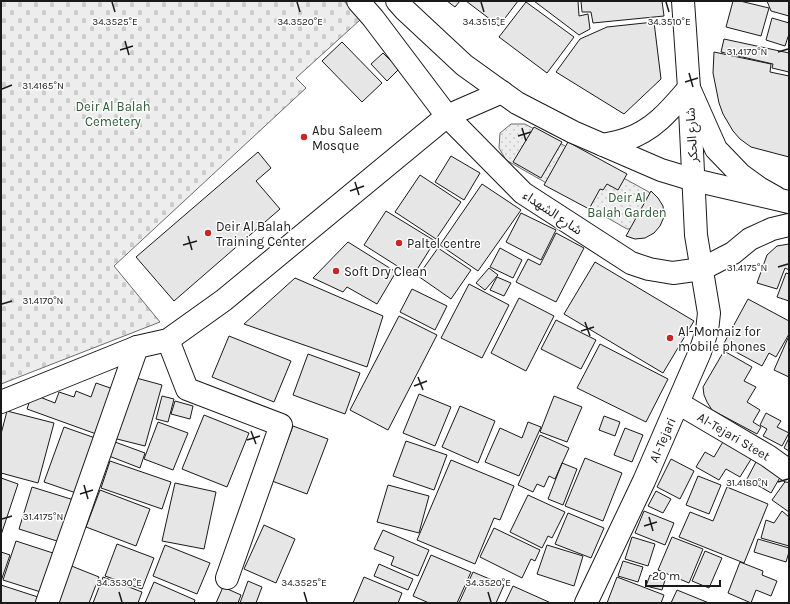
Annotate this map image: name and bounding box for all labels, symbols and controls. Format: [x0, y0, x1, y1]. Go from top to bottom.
text: 34.3525°E [92, 16, 138, 28]
text: 34.3520°E [277, 16, 323, 28]
text: 34.3515°E [463, 16, 505, 28]
text: 34.3510°E [647, 16, 691, 28]
text: 31.4170°N [727, 46, 767, 58]
text: 31.4165°N [22, 80, 64, 92]
park label: Deir Al Balah Cemetery [76, 99, 151, 129]
street label: شارع الحكر [683, 107, 703, 164]
place label: Abu Saleem Mosque [312, 123, 382, 154]
marker: Abu Saleem Mosque [299, 132, 309, 142]
street label: شارع الشهداء [519, 187, 585, 240]
park label: Deir Al Balah Garden [587, 190, 667, 220]
place label: Deir Al Balah Training Center [216, 219, 306, 249]
marker: Deir Al Balah Training Center [203, 228, 213, 238]
place label: Paltel centre [407, 236, 481, 251]
marker: Paltel centre [394, 238, 404, 248]
text: 31.4175°N [727, 262, 767, 274]
place label: Soft Dry Clean [344, 264, 427, 279]
marker: Soft Dry Clean [331, 266, 341, 276]
text: 31.4170°N [23, 295, 63, 307]
place label: Al-Momaiz for mobile phones [678, 324, 766, 354]
marker: Al-Momaiz for mobile phones [665, 333, 675, 343]
street label: Al-Tejari Steet [695, 409, 773, 464]
street label: Al-Tejari [646, 415, 679, 465]
text: 31.4180°N [726, 477, 768, 489]
text: 31.4175°N [23, 511, 63, 523]
scale bar [646, 562, 720, 588]
text: 20 m [652, 569, 680, 583]
text: 34.3530°E [96, 577, 142, 589]
text: 34.3525°E [281, 577, 327, 589]
text: 34.3520°E [465, 577, 511, 589]

